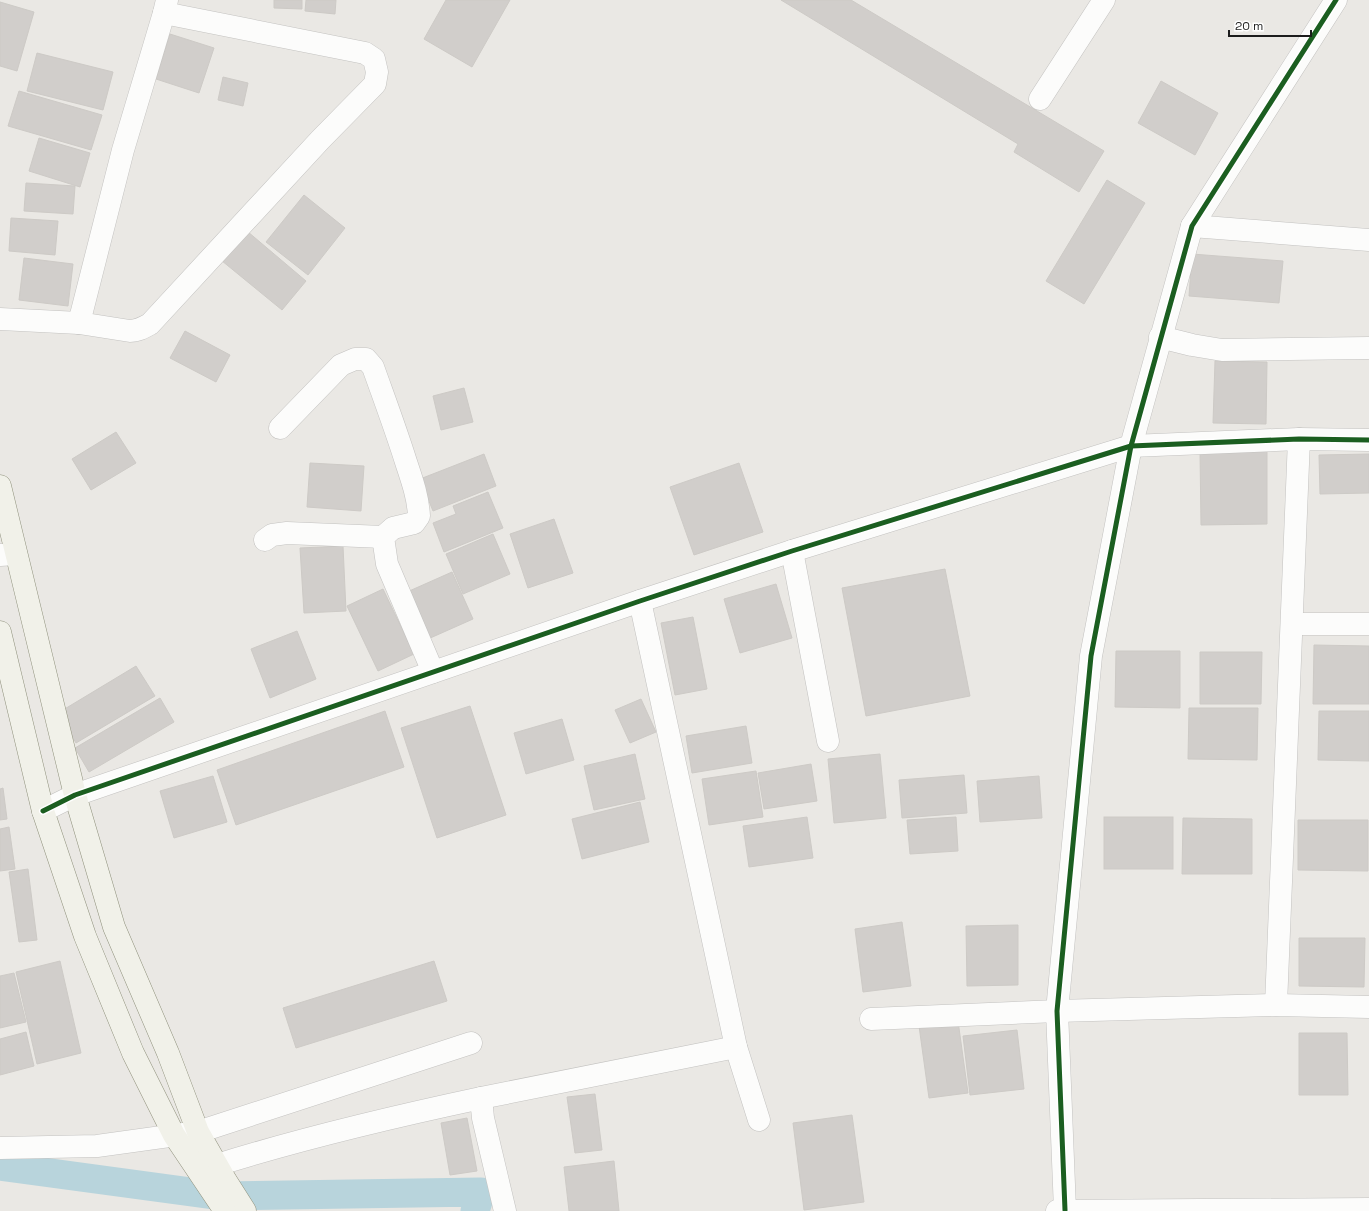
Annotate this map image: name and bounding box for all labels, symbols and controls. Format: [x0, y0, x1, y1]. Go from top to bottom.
scale bar [1229, 12, 1311, 38]
text: 20 m [1235, 18, 1263, 34]

